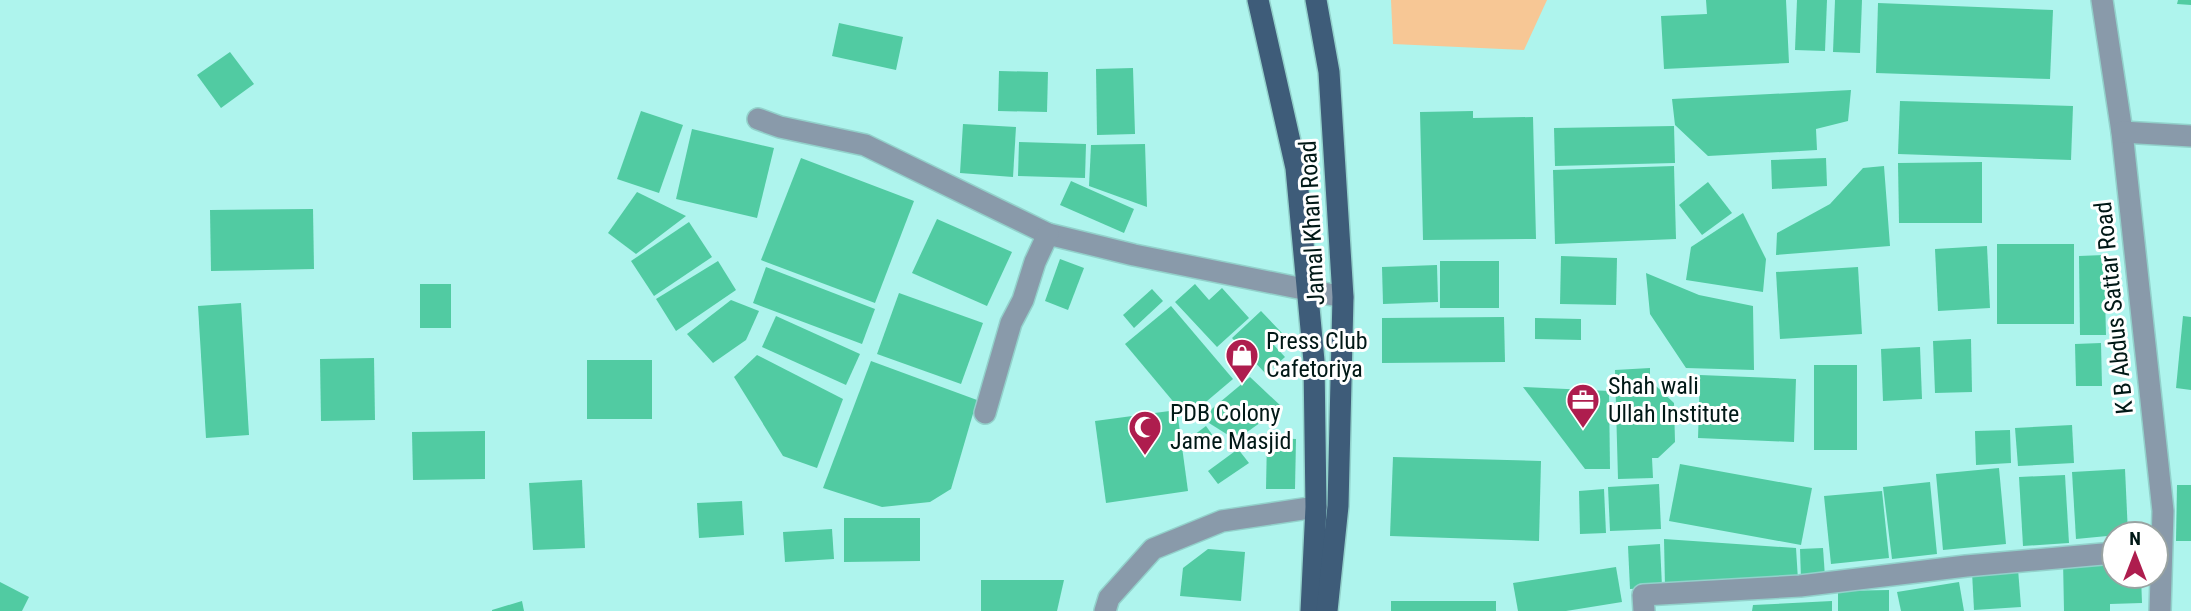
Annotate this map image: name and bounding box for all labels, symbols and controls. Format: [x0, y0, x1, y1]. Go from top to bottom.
street label: Jamal Khan Road [1294, 140, 1330, 306]
street label: K B Abdus Sattar Road [2089, 200, 2139, 416]
place label: Press Club Cafetoriya [1266, 327, 1368, 383]
shop icon: Press Club Cafetoriya [1223, 336, 1261, 385]
place label: Shah wali Ullah Institute [1608, 372, 1739, 428]
office icon: Shah wali Ullah Institute [1564, 381, 1602, 430]
place label: PDB Colony Jame Masjid [1170, 399, 1291, 455]
mosque icon: PDB Colony Jame Masjid [1126, 408, 1164, 457]
north arrow [2100, 520, 2170, 590]
text: N [2129, 527, 2141, 550]

